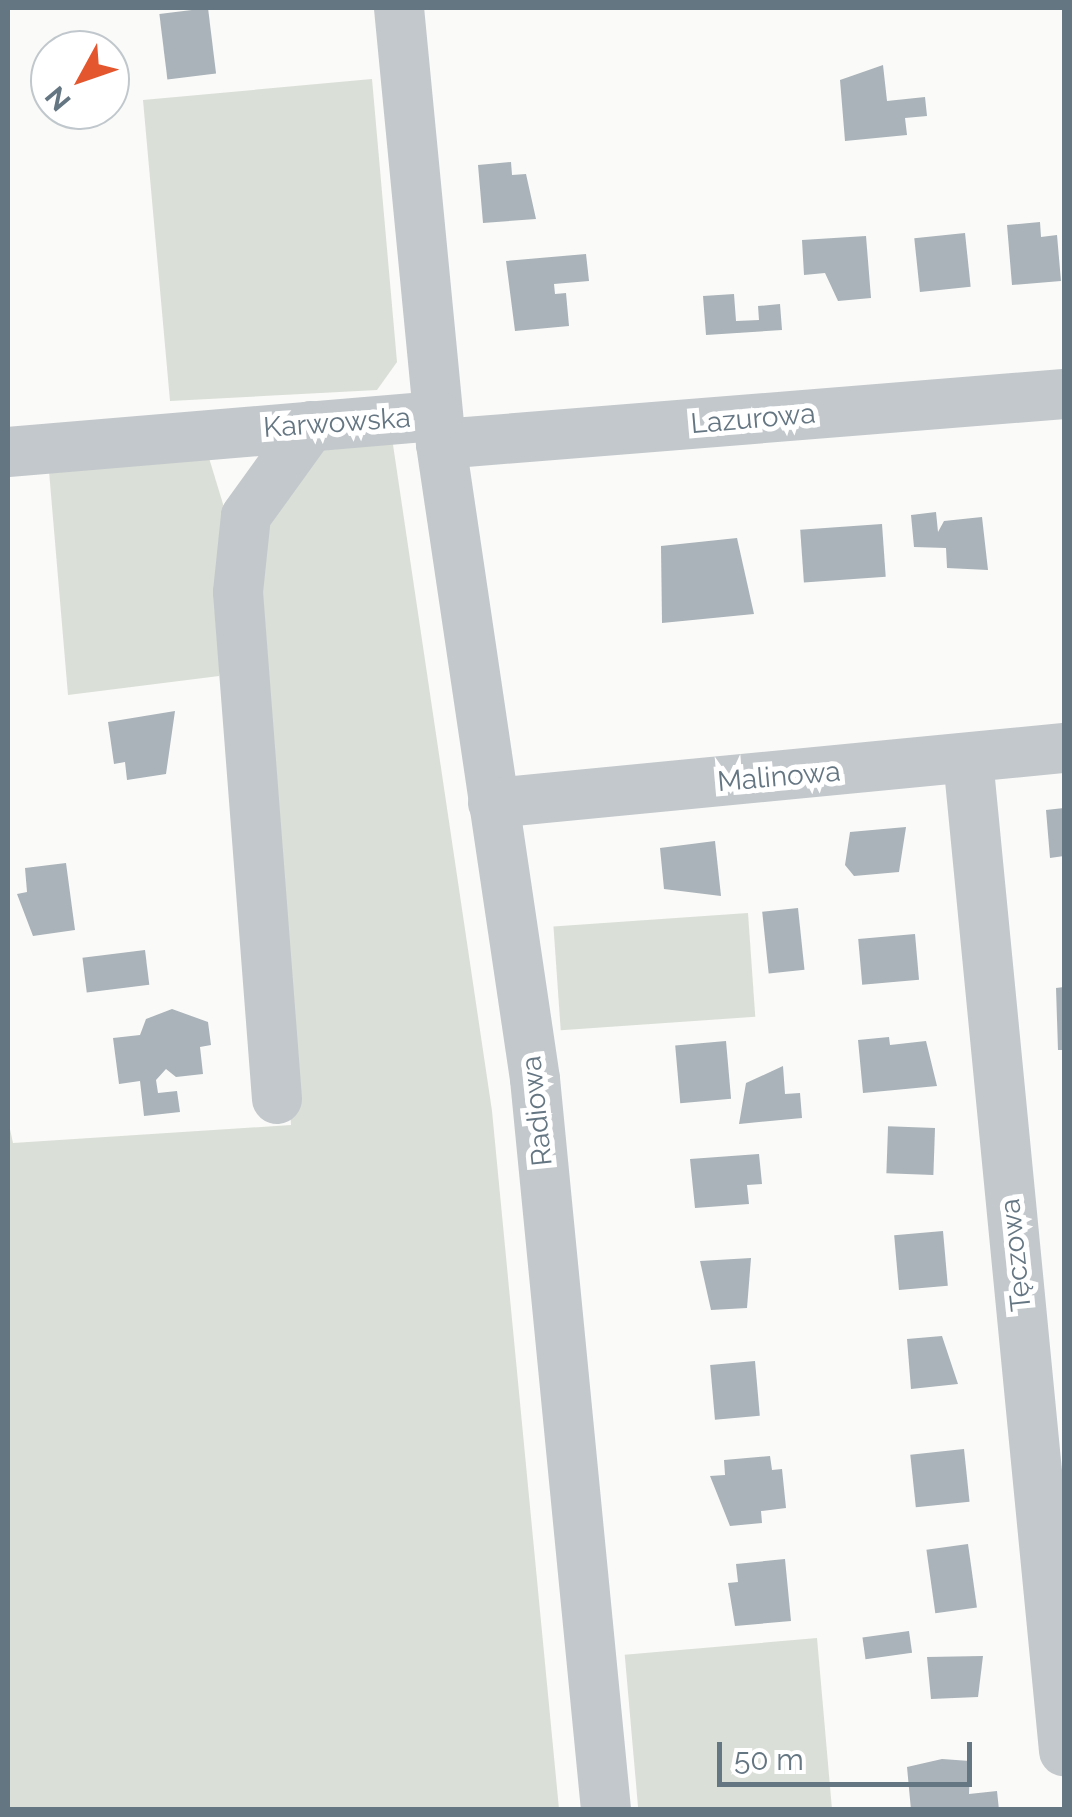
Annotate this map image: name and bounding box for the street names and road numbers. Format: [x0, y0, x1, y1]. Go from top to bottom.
street label: Lazurowa [689, 397, 817, 441]
street label: Karwowska [262, 401, 412, 445]
street label: Malinowa [716, 755, 842, 799]
street label: Radiowa [515, 1054, 559, 1168]
street label: Tęczowa [993, 1197, 1039, 1313]

